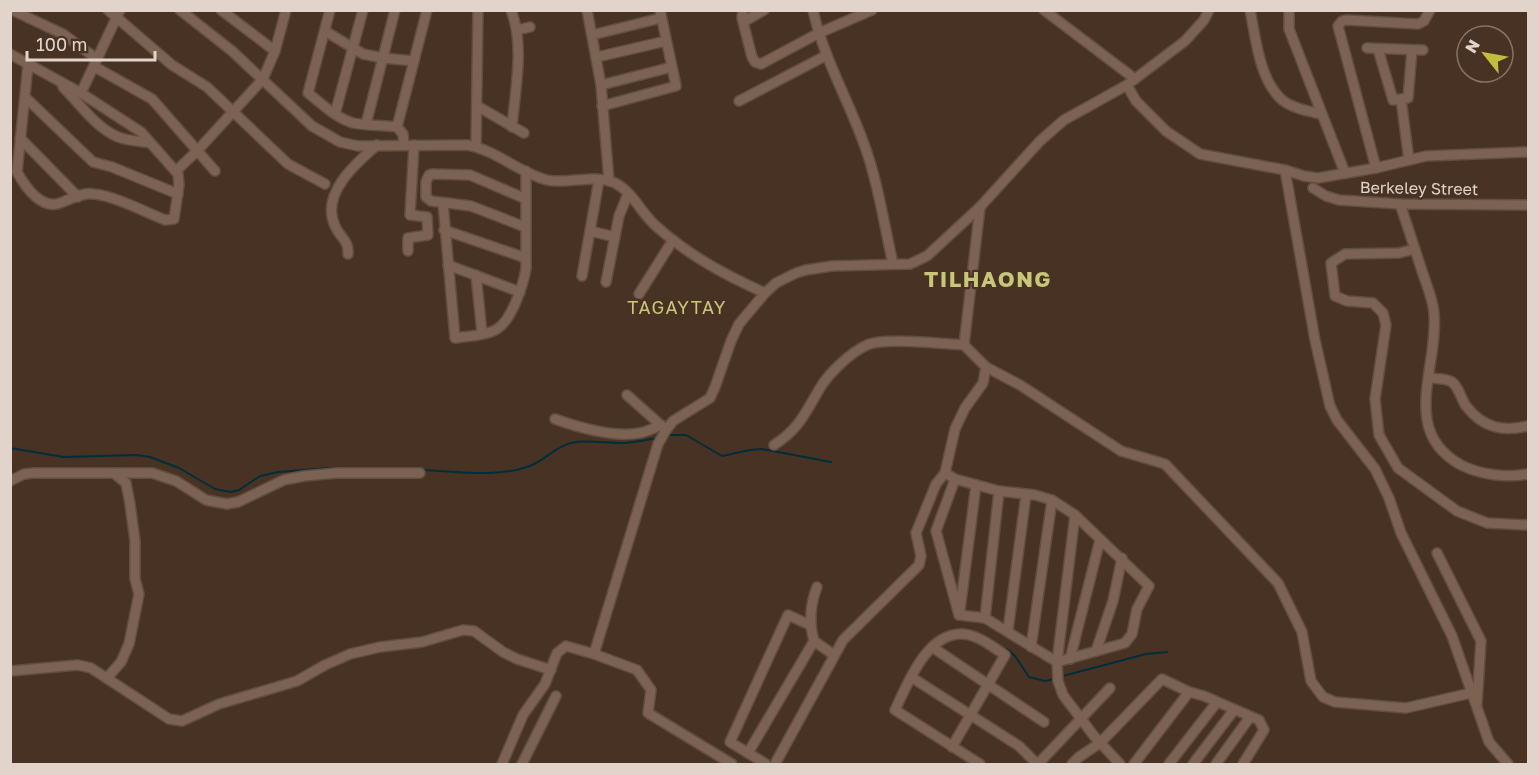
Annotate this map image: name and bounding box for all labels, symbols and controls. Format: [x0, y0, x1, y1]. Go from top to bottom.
scale bar [27, 24, 154, 62]
north arrow [1455, 24, 1515, 84]
text: 100 m [36, 33, 87, 55]
text: N [1460, 36, 1484, 57]
street label: Berkeley Street [1360, 177, 1478, 199]
district label: TILHAONG [924, 265, 1052, 292]
district label: TAGAYTAY [627, 296, 727, 318]

